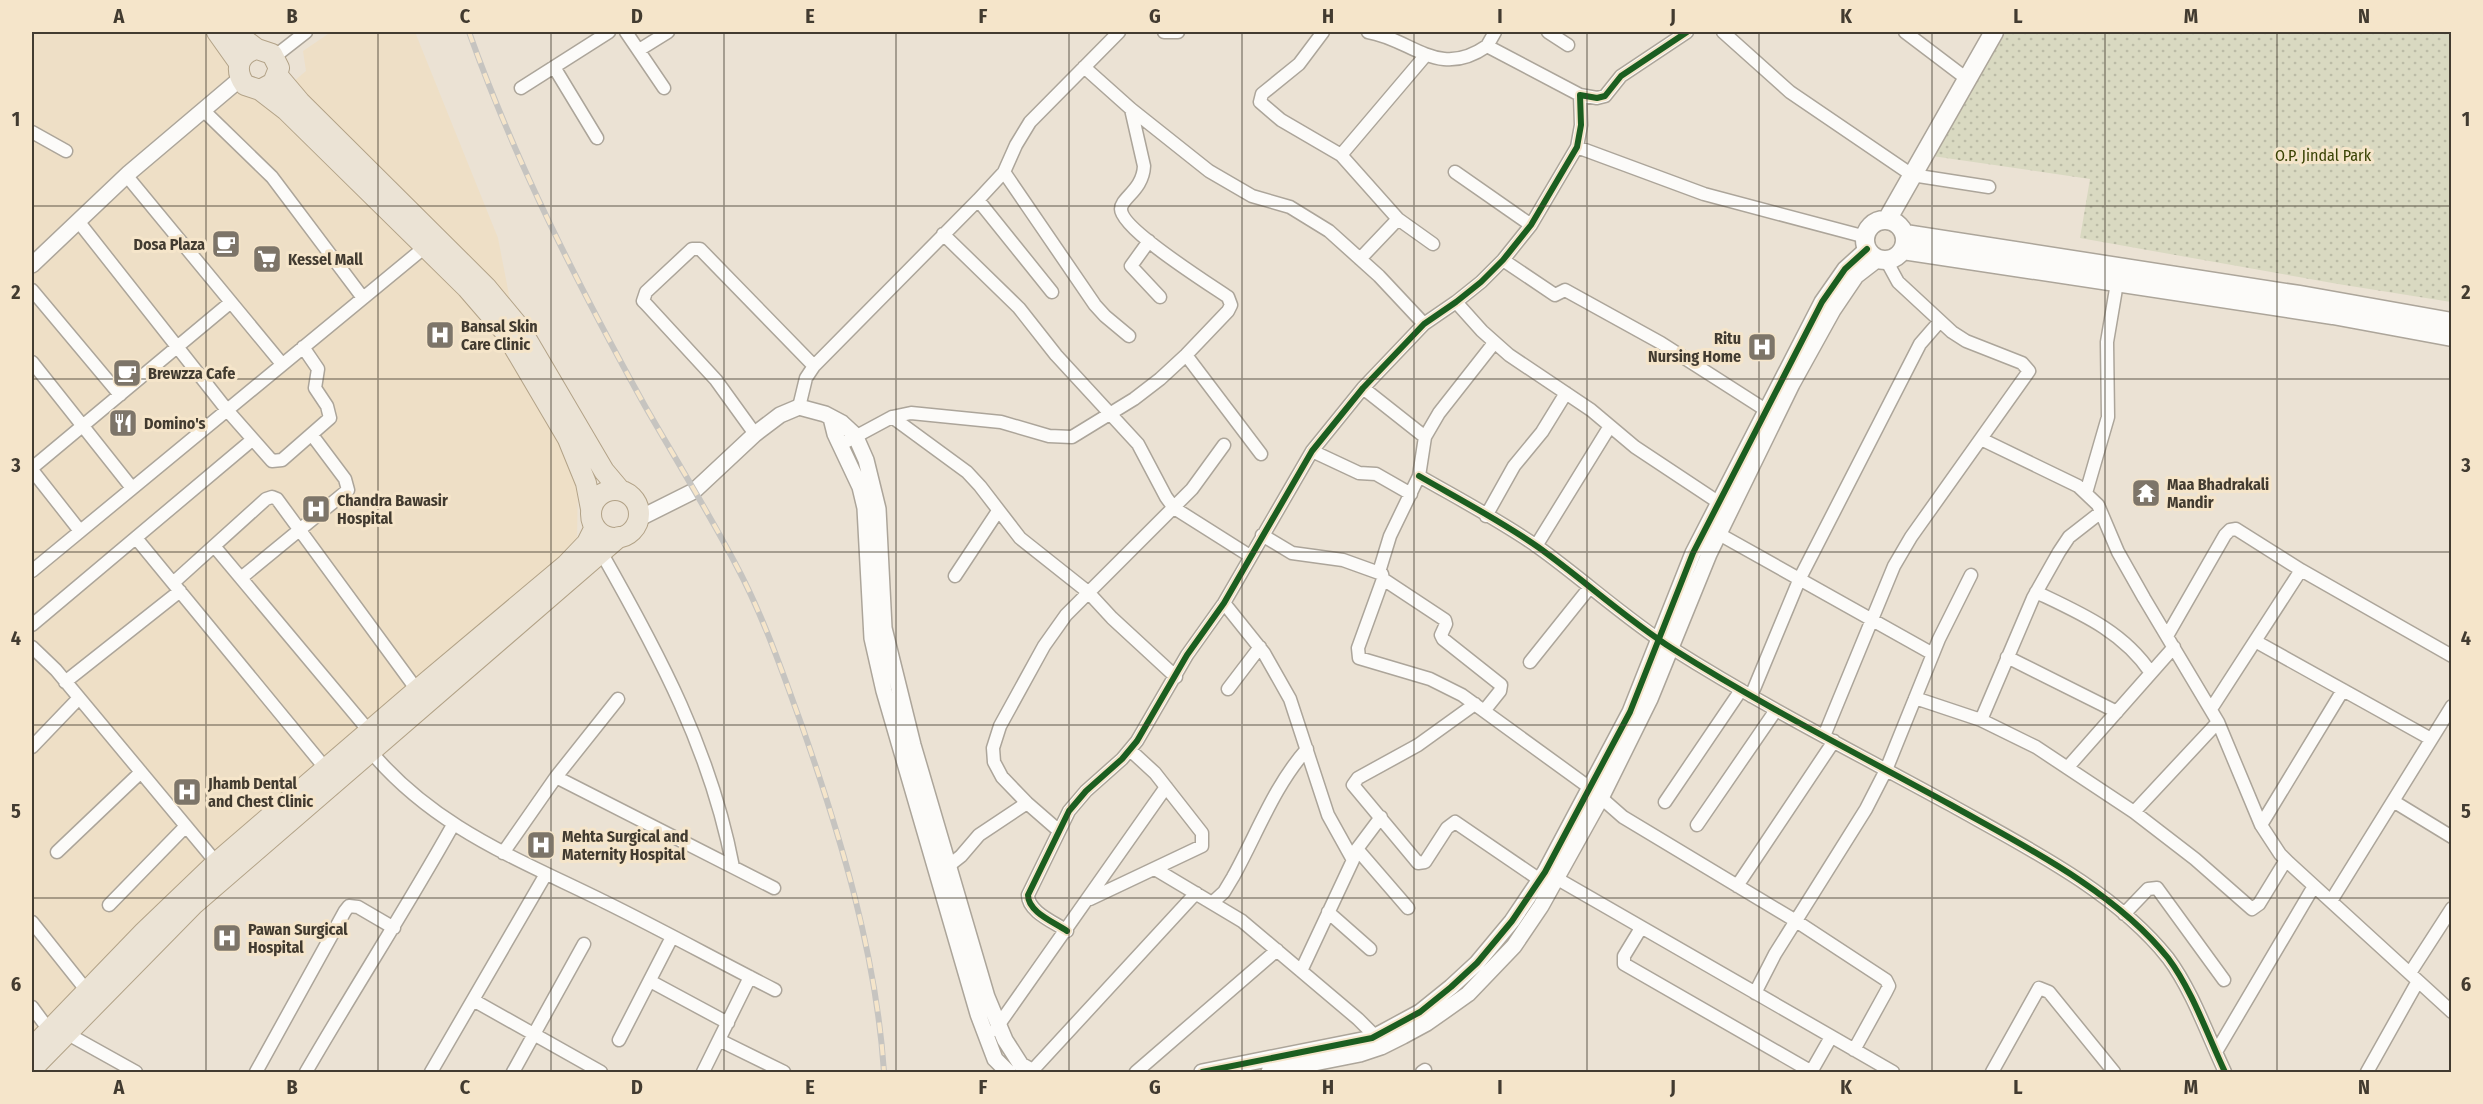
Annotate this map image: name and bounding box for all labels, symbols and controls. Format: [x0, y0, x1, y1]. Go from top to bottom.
text: A [113, 4, 126, 28]
text: B [286, 4, 298, 28]
text: C [460, 4, 471, 28]
text: D [631, 4, 643, 28]
text: E [805, 4, 815, 28]
text: F [979, 4, 988, 28]
text: G [1149, 4, 1161, 28]
text: H [1322, 4, 1334, 28]
text: I [1497, 4, 1503, 28]
text: J [1669, 4, 1676, 28]
text: K [1840, 4, 1852, 28]
text: L [2013, 4, 2023, 28]
text: M [2184, 4, 2198, 28]
text: N [2358, 4, 2370, 28]
text: 1 [12, 107, 20, 131]
text: 1 [2462, 107, 2470, 131]
park label: O.P. Jindal Park [2275, 146, 2372, 165]
cafe icon: Dosa Plaza [210, 228, 242, 260]
place label: Dosa Plaza [133, 235, 205, 254]
supermarket icon: Kessel Mall [251, 243, 283, 275]
place label: Kessel Mall [288, 250, 364, 269]
text: 2 [10, 280, 21, 304]
text: 2 [2460, 280, 2471, 304]
place label: Bansal Skin Care Clinic [461, 317, 538, 354]
hospital icon: Bansal Skin Care Clinic [424, 319, 456, 351]
place label: Ritu Nursing Home [1648, 329, 1741, 366]
hospital icon: Ritu Nursing Home [1746, 331, 1778, 363]
cafe icon: Brewzza Cafe [111, 357, 143, 389]
place label: Brewzza Cafe [148, 364, 235, 383]
restaurant icon: Domino's [107, 407, 139, 439]
place label: Domino's [144, 414, 206, 433]
text: 3 [10, 453, 21, 477]
text: 3 [2460, 453, 2471, 477]
place label: Maa Bhadrakali Mandir [2167, 475, 2269, 512]
temple icon: Maa Bhadrakali Mandir [2130, 477, 2162, 509]
place label: Chandra Bawasir Hospital [337, 491, 448, 528]
hospital icon: Chandra Bawasir Hospital [300, 493, 332, 525]
text: 4 [11, 626, 21, 650]
text: 4 [2461, 626, 2471, 650]
place label: Jhamb Dental and Chest Clinic [207, 774, 313, 811]
hospital icon: Jhamb Dental and Chest Clinic [171, 776, 203, 808]
text: 5 [11, 799, 21, 823]
text: 5 [2461, 799, 2471, 823]
place label: Mehta Surgical and Maternity Hospital [562, 827, 689, 864]
hospital icon: Mehta Surgical and Maternity Hospital [525, 829, 557, 861]
place label: Pawan Surgical Hospital [248, 920, 348, 957]
hospital icon: Pawan Surgical Hospital [211, 922, 243, 954]
text: 6 [11, 972, 21, 996]
text: 6 [2461, 972, 2471, 996]
text: A [113, 1075, 126, 1099]
text: B [286, 1075, 298, 1099]
text: C [460, 1075, 471, 1099]
text: D [631, 1075, 643, 1099]
text: E [805, 1075, 815, 1099]
text: F [979, 1075, 988, 1099]
text: G [1149, 1075, 1161, 1099]
text: H [1322, 1075, 1334, 1099]
text: I [1497, 1075, 1503, 1099]
text: J [1669, 1075, 1676, 1099]
text: K [1840, 1075, 1852, 1099]
text: L [2013, 1075, 2023, 1099]
text: M [2184, 1075, 2198, 1099]
text: N [2358, 1075, 2370, 1099]

